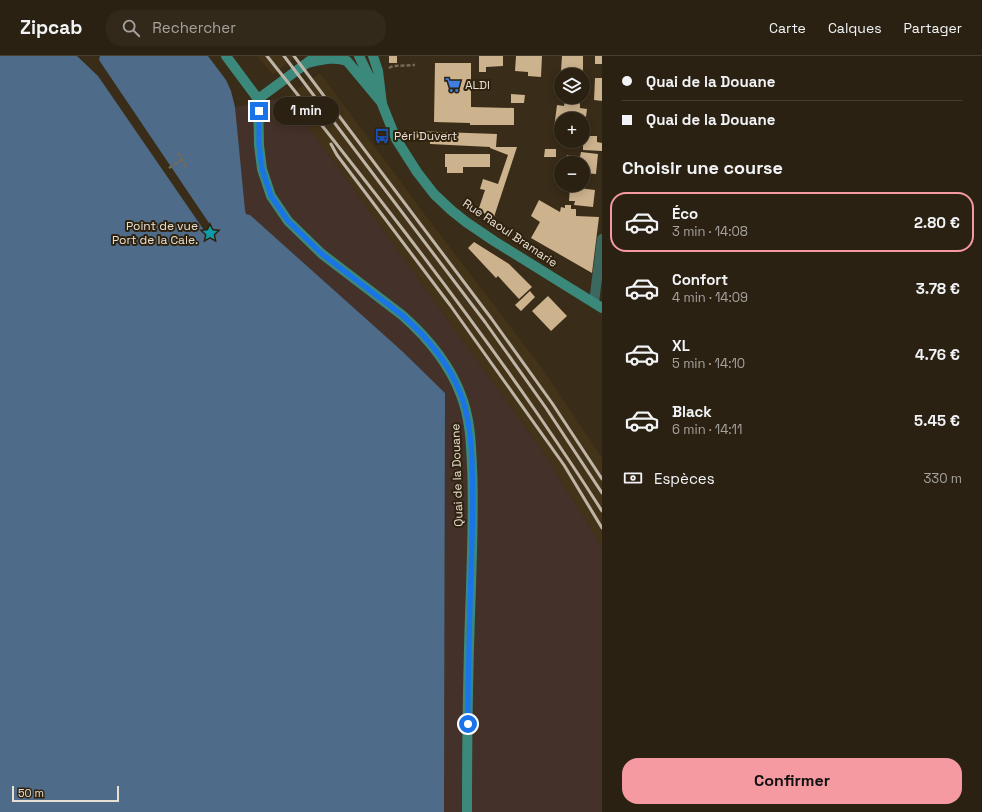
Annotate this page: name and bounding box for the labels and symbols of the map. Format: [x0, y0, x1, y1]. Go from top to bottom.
supermarket icon: ALDI [444, 76, 462, 94]
place label: ALDI [465, 77, 490, 93]
callout: 1 min [273, 97, 339, 125]
route end [250, 102, 268, 120]
bus stop icon: Péri Duvert [373, 127, 391, 145]
place label: Péri Duvert [394, 128, 457, 144]
street label: Rue Raoul Bramarie [459, 195, 561, 271]
place label: Point de vue Port de la Cale. [112, 218, 198, 248]
place icon: Point de vue Port de la Cale. [201, 224, 219, 242]
street label: Quai de la Douane [447, 423, 467, 527]
route start [459, 715, 477, 733]
scale bar [12, 784, 119, 803]

